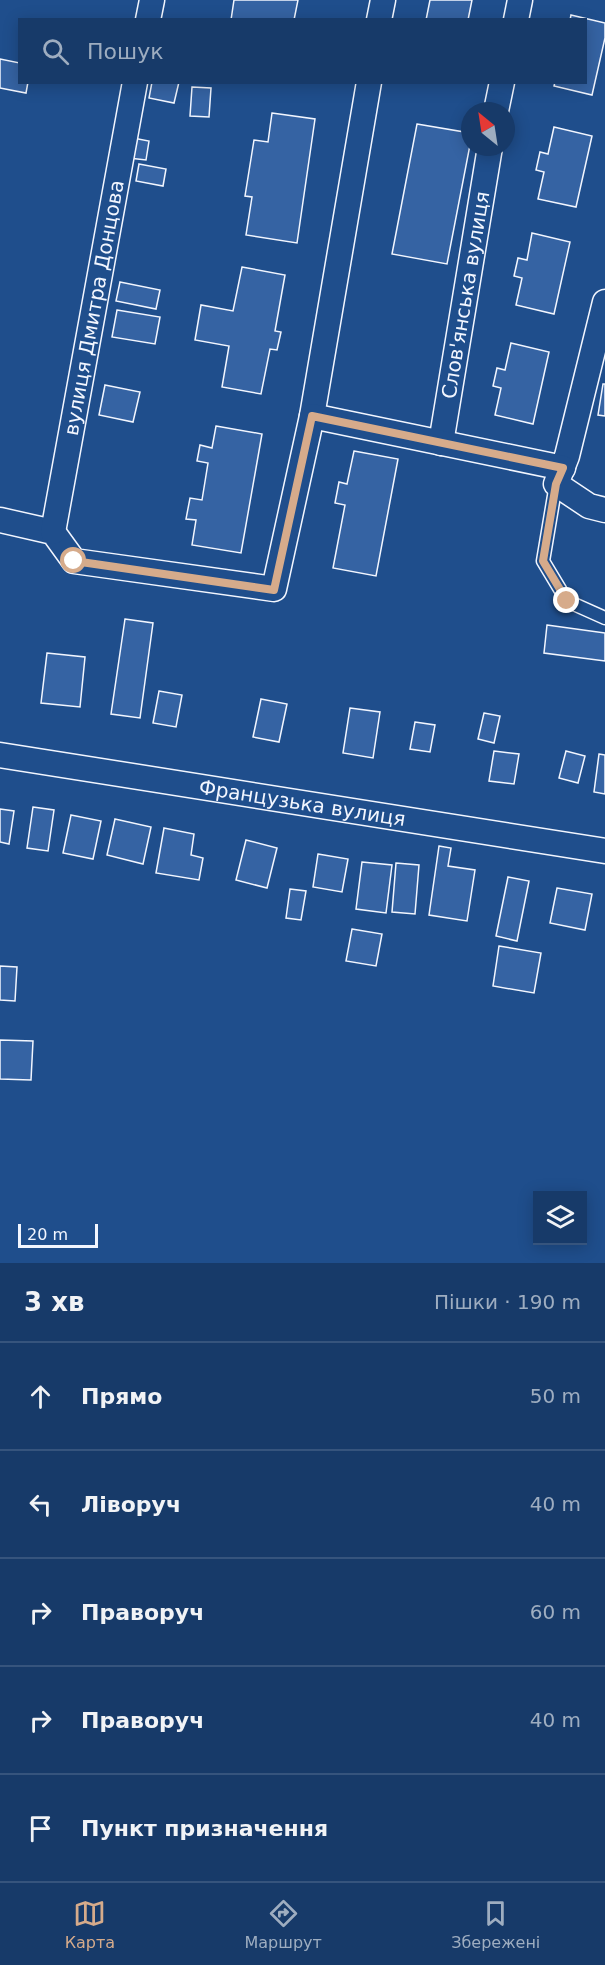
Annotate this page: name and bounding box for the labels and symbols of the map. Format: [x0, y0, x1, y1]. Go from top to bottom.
north arrow [461, 102, 515, 156]
street label: вулиця Дмитра Донцова [59, 178, 129, 437]
street label: Слов'янська вулиця [437, 189, 494, 401]
route start [60, 547, 86, 573]
route end [553, 587, 579, 613]
street label: Французька вулиця [197, 775, 407, 831]
scale bar [18, 1221, 98, 1248]

